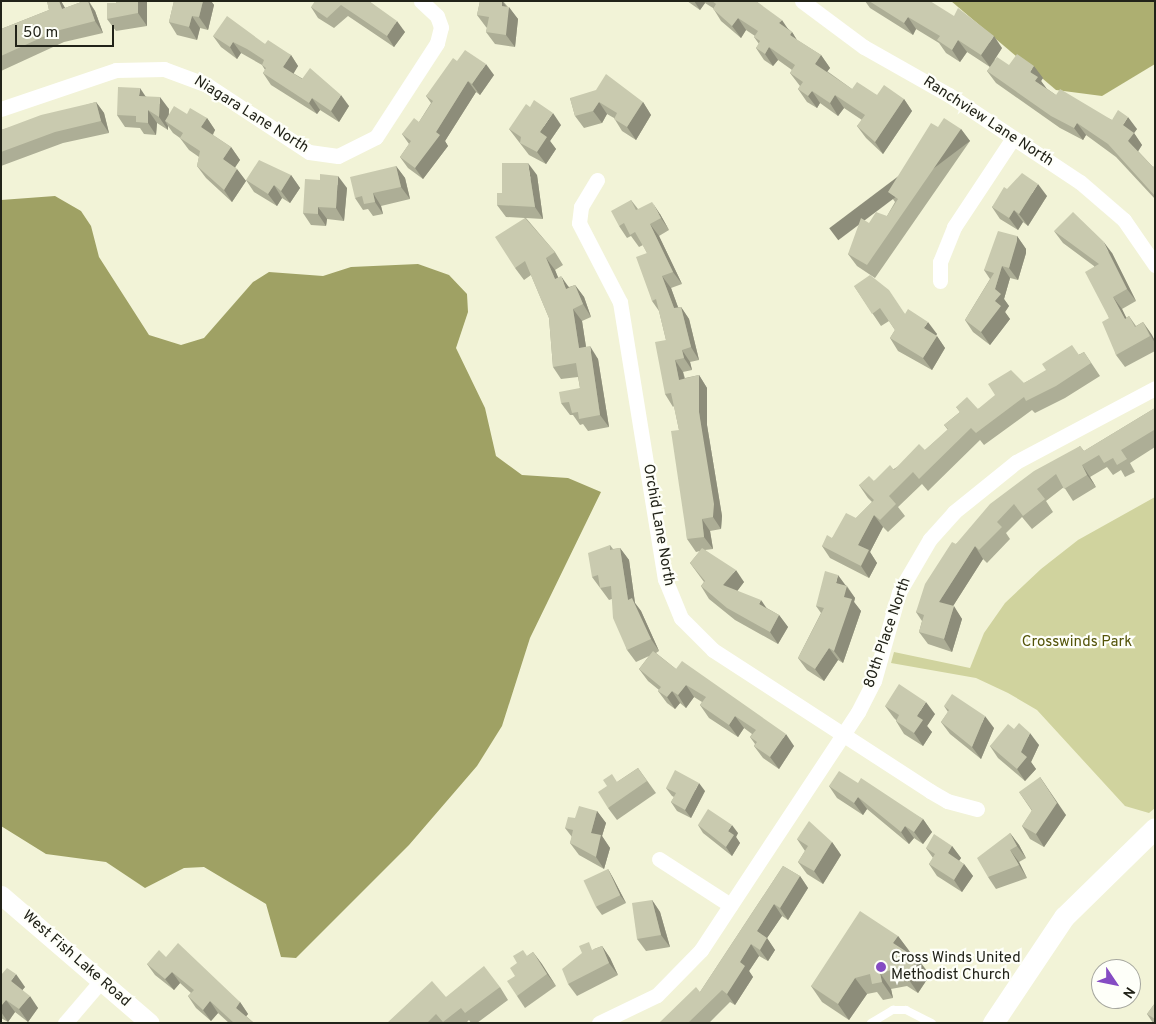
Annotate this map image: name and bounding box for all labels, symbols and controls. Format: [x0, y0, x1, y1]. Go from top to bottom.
scale bar [18, 15, 116, 47]
text: 50 m [23, 24, 58, 43]
street label: Niagara Lane North [190, 72, 312, 158]
street label: Ranchview Lane North [919, 73, 1057, 171]
street label: Orchid Lane North [638, 463, 678, 587]
street label: 80th Place North [861, 575, 915, 691]
park label: Crosswinds Park [1022, 634, 1132, 652]
street label: West Fish Lake Road [18, 907, 134, 1011]
place label: Cross Winds United Methodist Church [891, 949, 1021, 984]
north arrow [1091, 959, 1141, 1009]
marker: Cross Winds United Methodist Church [875, 961, 887, 973]
text: N [1118, 983, 1138, 1001]

